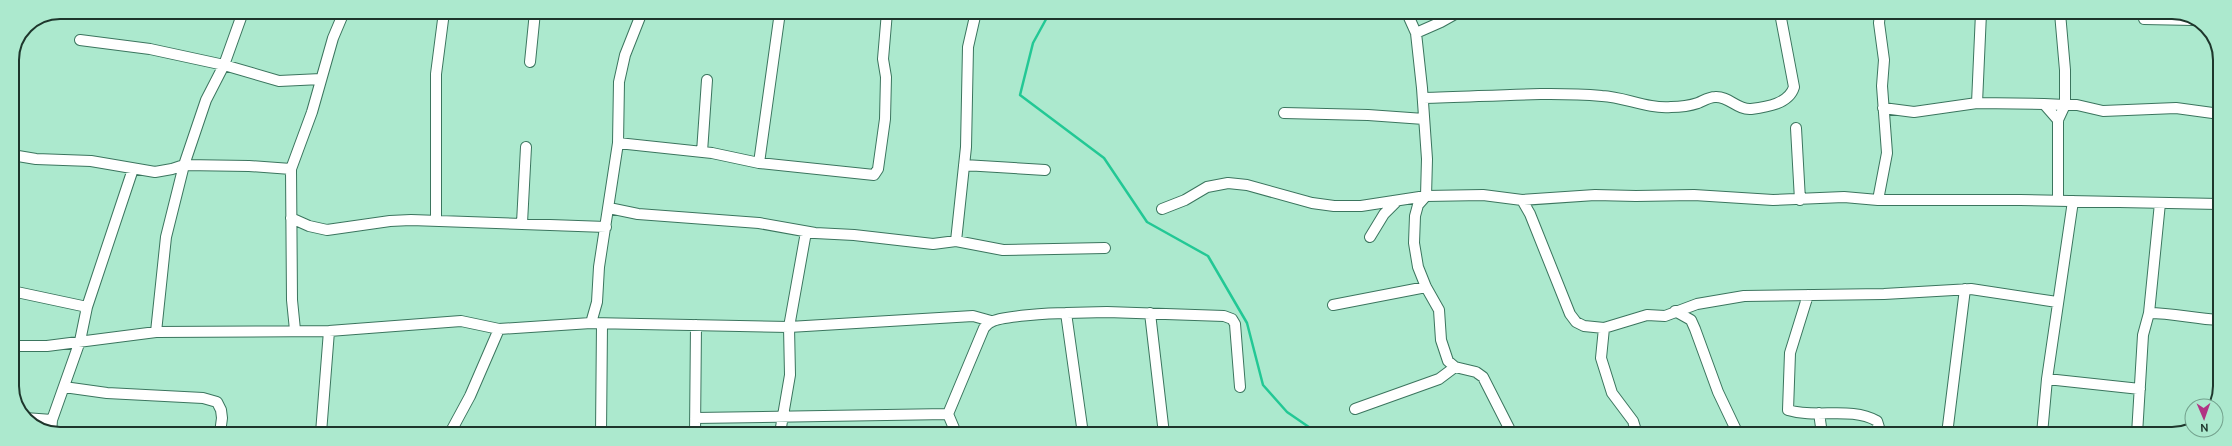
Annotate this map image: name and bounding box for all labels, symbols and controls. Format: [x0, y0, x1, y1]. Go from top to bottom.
north arrow [2184, 398, 2224, 438]
text: N [2200, 421, 2209, 435]

